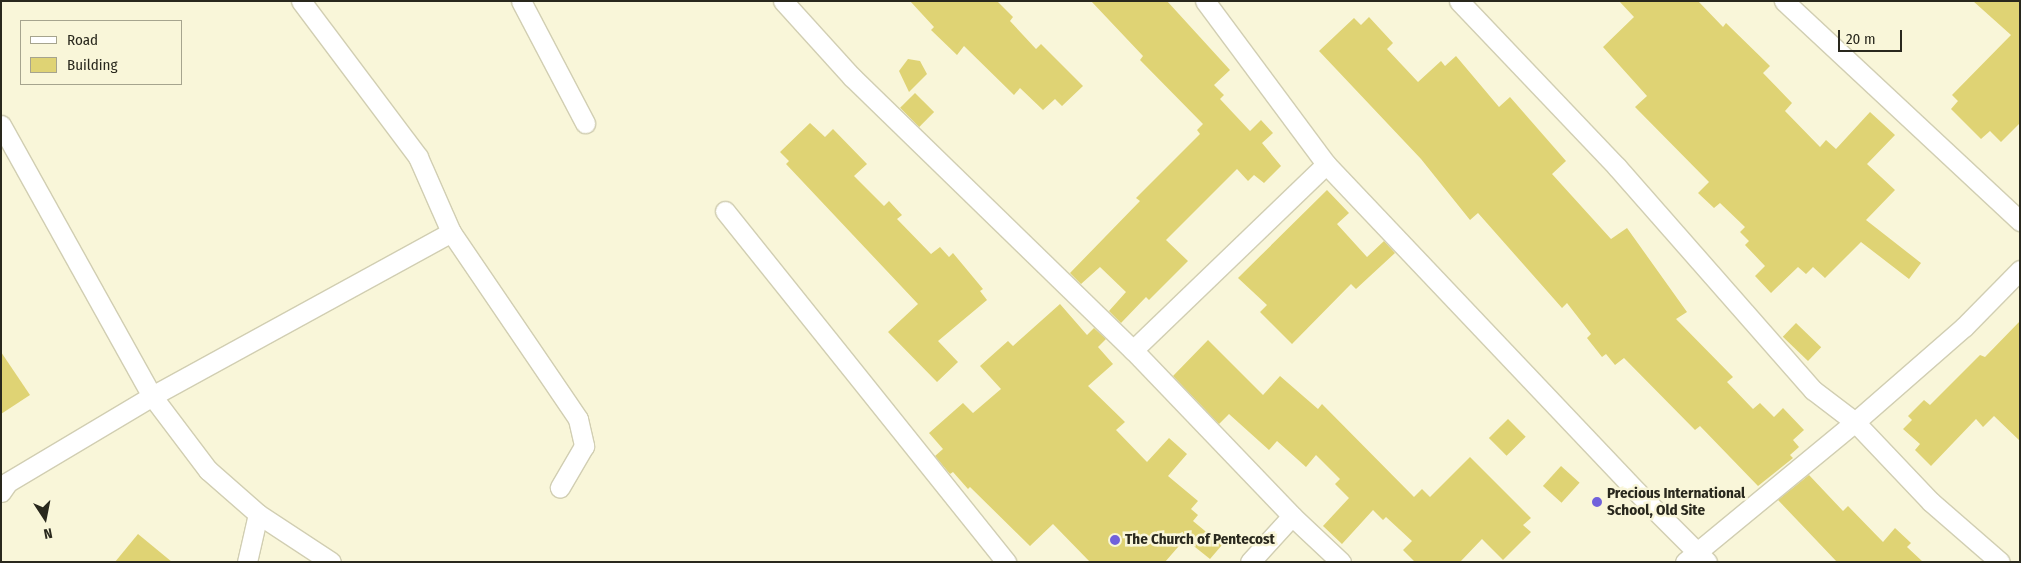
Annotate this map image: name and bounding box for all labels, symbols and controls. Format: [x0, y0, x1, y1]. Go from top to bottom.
legend [20, 20, 182, 85]
scale bar [1841, 20, 1905, 52]
text: 20 m [1846, 30, 1876, 48]
text: Road [67, 31, 98, 49]
text: Building [67, 56, 118, 74]
place label: Precious International School, Old Site [1607, 484, 1745, 519]
north arrow [20, 493, 70, 543]
marker: Precious International School, Old Site [1591, 496, 1603, 508]
text: N [42, 524, 54, 542]
place label: The Church of Pentecost [1125, 531, 1275, 549]
marker: The Church of Pentecost [1109, 534, 1121, 546]

